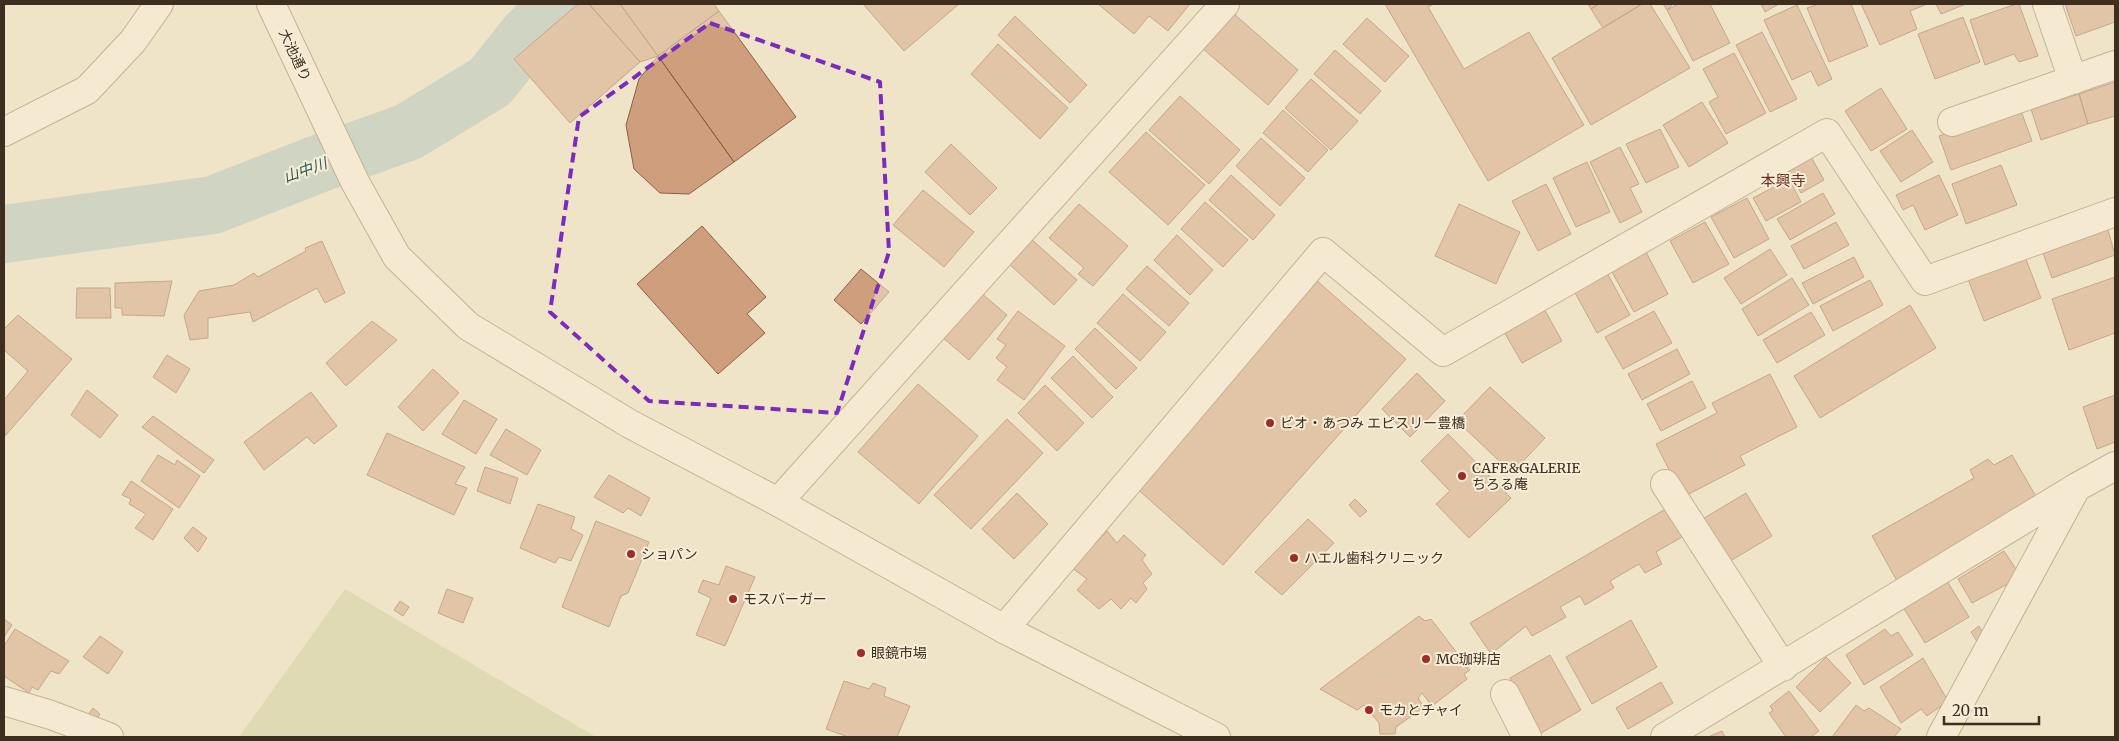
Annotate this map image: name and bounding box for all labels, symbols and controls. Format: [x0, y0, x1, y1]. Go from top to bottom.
street label: 大池通り [275, 26, 315, 84]
water label: 山中川 [281, 153, 331, 187]
district label: 本興寺 [1760, 171, 1806, 190]
place label: ビオ・あつみ エピスリー豊橋 [1280, 414, 1465, 432]
marker: ビオ・あつみ エピスリー豊橋 [1264, 417, 1276, 429]
place label: CAFE&GALERIE ちろる庵 [1472, 459, 1581, 493]
marker: CAFE&GALERIE ちろる庵 [1456, 470, 1468, 482]
place label: ショパン [641, 545, 698, 563]
marker: ショパン [625, 548, 637, 560]
place label: ハエル歯科クリニック [1304, 549, 1444, 567]
marker: ハエル歯科クリニック [1288, 552, 1300, 564]
place label: モスバーガー [743, 590, 827, 608]
marker: モスバーガー [727, 593, 739, 605]
place label: 眼鏡市場 [871, 644, 927, 662]
marker: 眼鏡市場 [855, 647, 867, 659]
place label: MC珈琲店 [1436, 650, 1501, 668]
marker: MC珈琲店 [1420, 653, 1432, 665]
scale bar [1944, 694, 2039, 726]
place label: モカとチャイ [1379, 701, 1463, 719]
text: 20 m [1952, 701, 1989, 720]
marker: モカとチャイ [1363, 704, 1375, 716]

